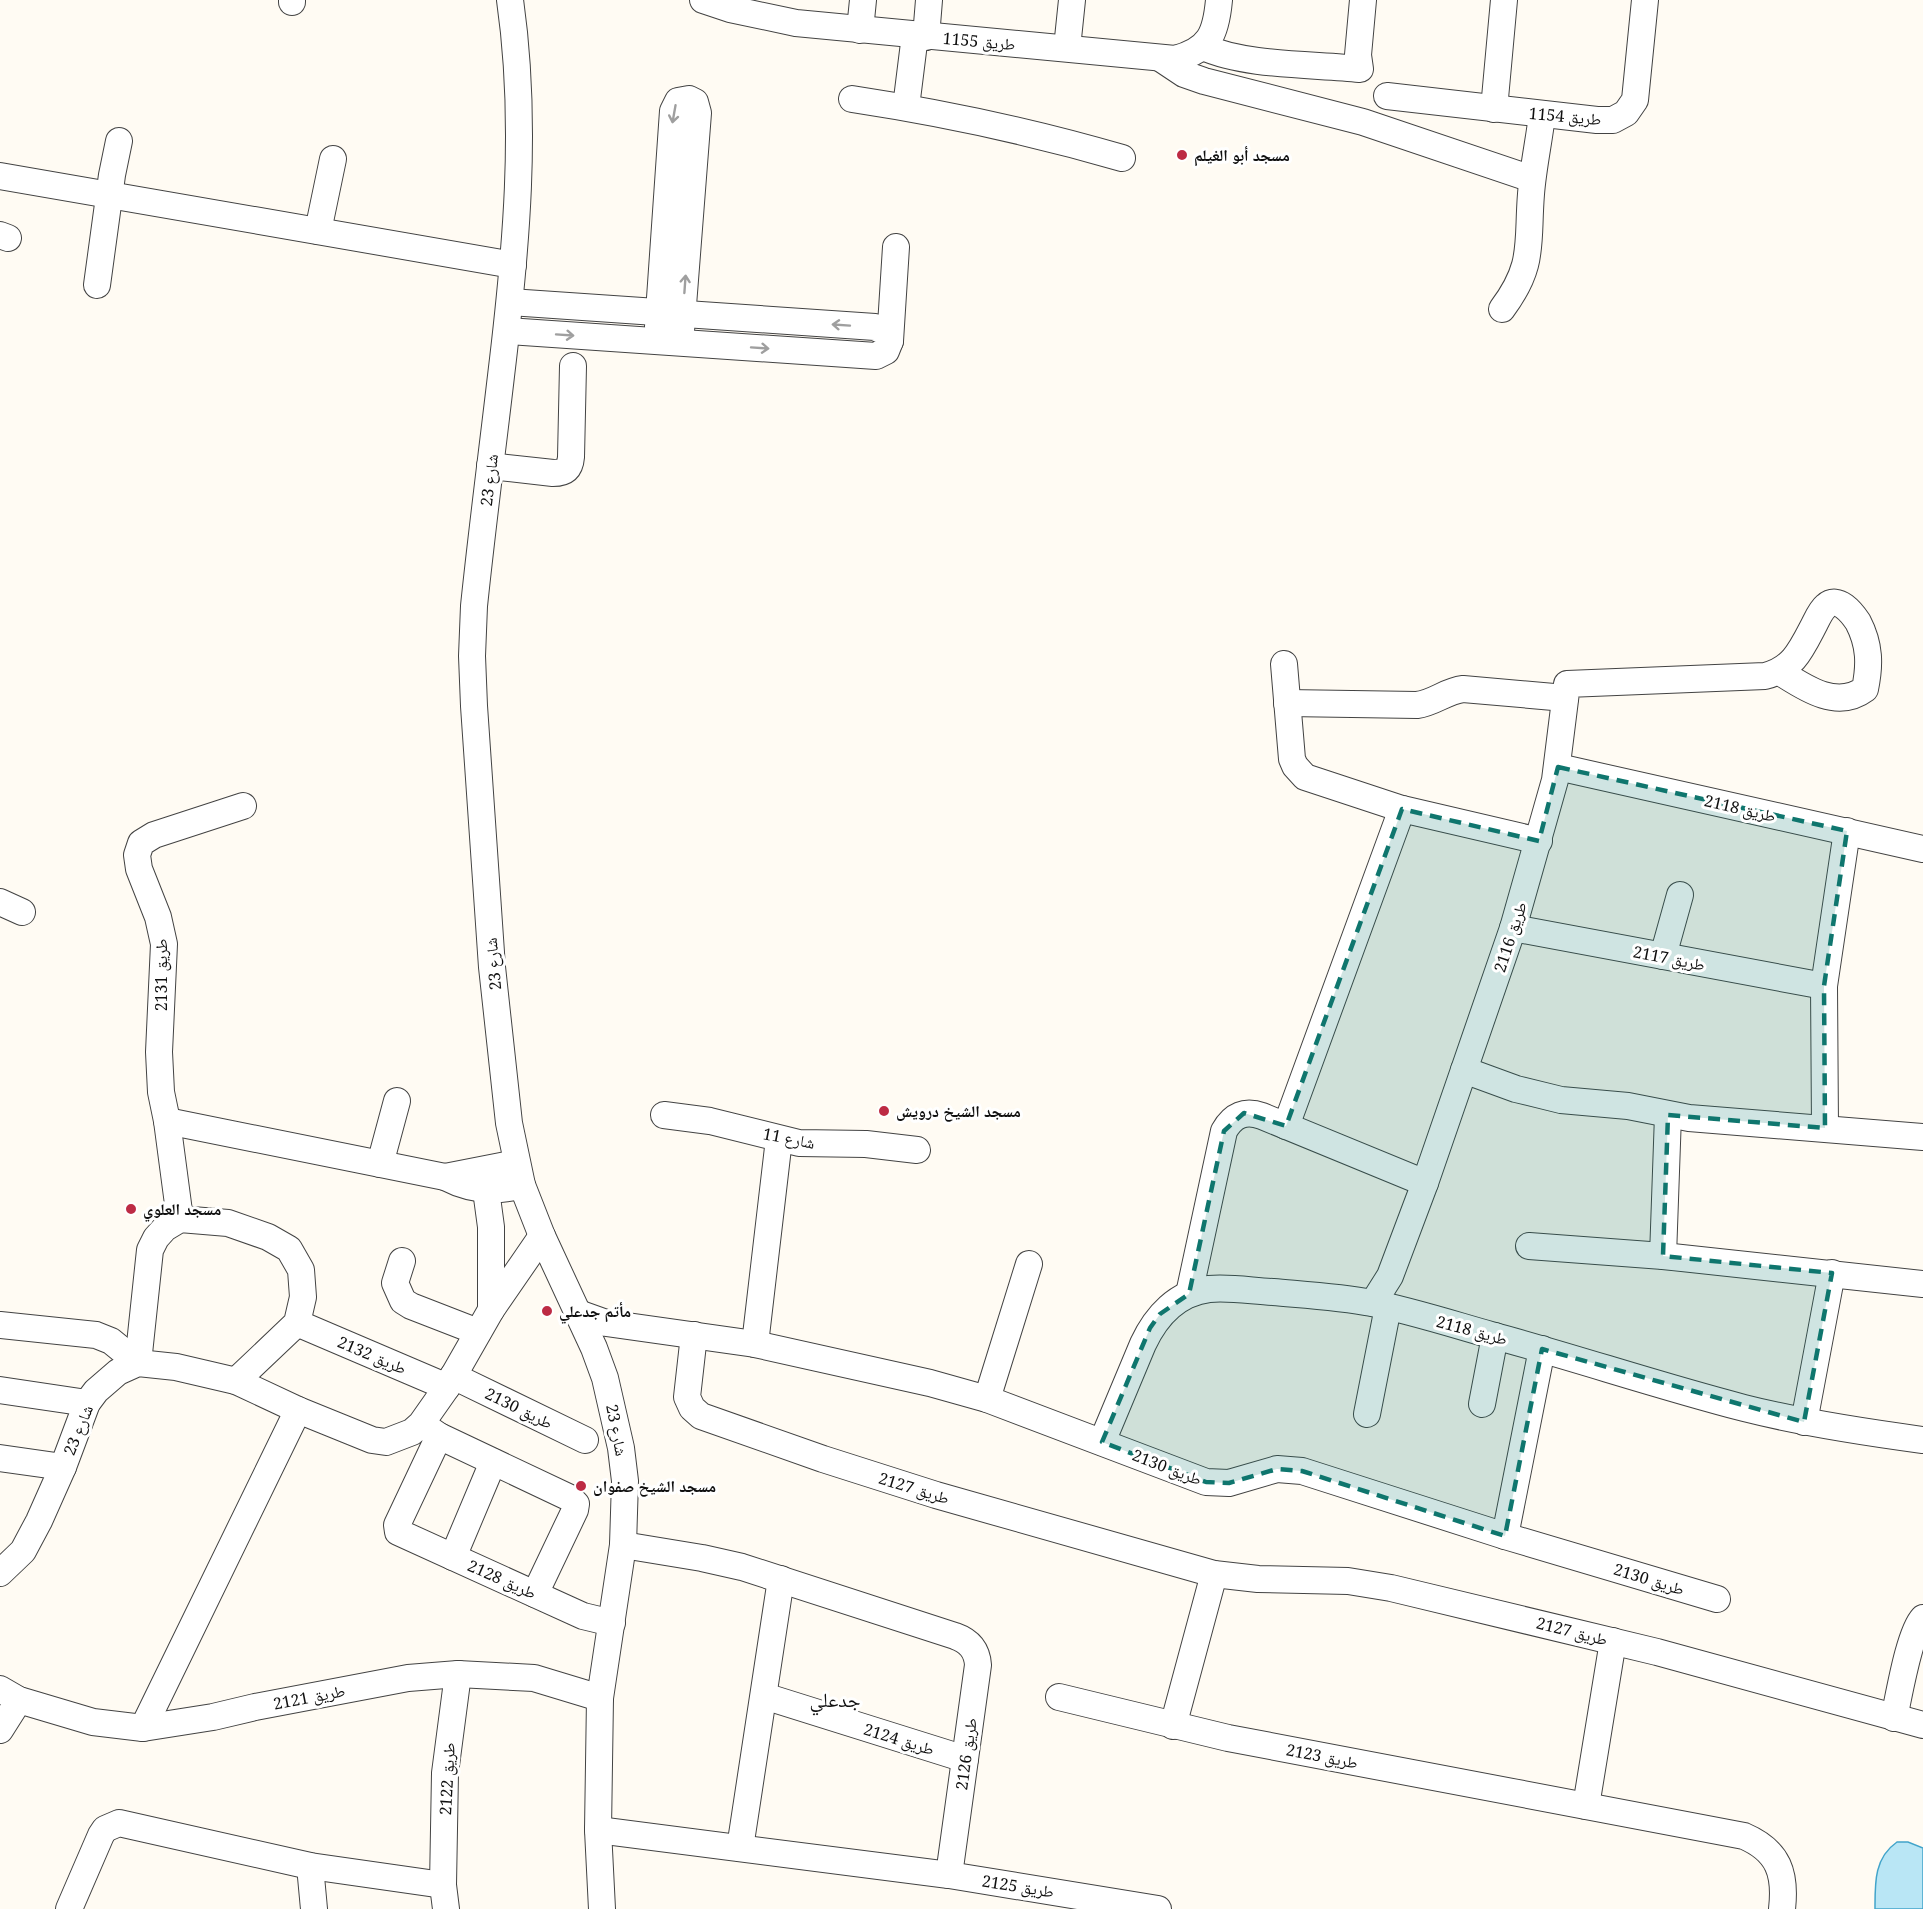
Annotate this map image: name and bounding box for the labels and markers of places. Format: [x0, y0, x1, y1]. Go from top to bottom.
place label: مسجد أبو الغيلم [1194, 144, 1290, 167]
marker: مسجد أبو الغيلم [1175, 148, 1189, 162]
place label: مسجد الشيخ درويش [896, 1100, 1021, 1122]
marker: مسجد الشيخ درويش [877, 1104, 891, 1118]
place label: مسجد العلوي [143, 1198, 221, 1222]
marker: مسجد العلوي [124, 1202, 138, 1216]
place label: مأتم جدعلي [559, 1300, 631, 1324]
marker: مأتم جدعلي [540, 1304, 554, 1318]
place label: مسجد الشيخ صفوان [593, 1475, 716, 1497]
marker: مسجد الشيخ صفوان [574, 1479, 588, 1493]

